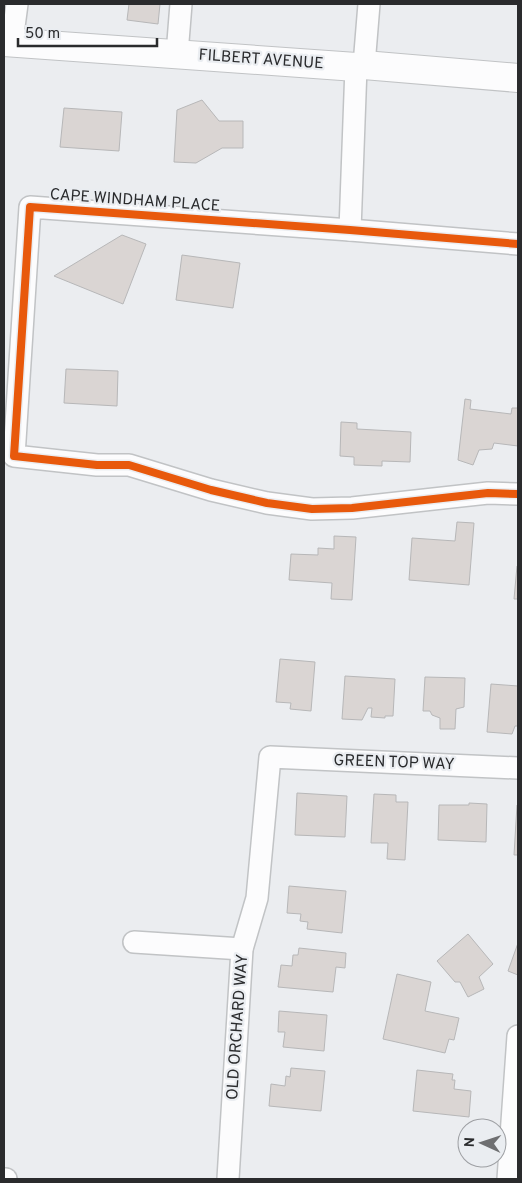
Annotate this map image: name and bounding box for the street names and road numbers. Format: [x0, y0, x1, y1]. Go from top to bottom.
street label: FILBERT AVENUE [198, 46, 324, 74]
street label: CAPE WINDHAM PLACE [49, 185, 221, 217]
street label: GREEN TOP WAY [333, 751, 455, 775]
street label: OLD ORCHARD WAY [223, 953, 253, 1101]

